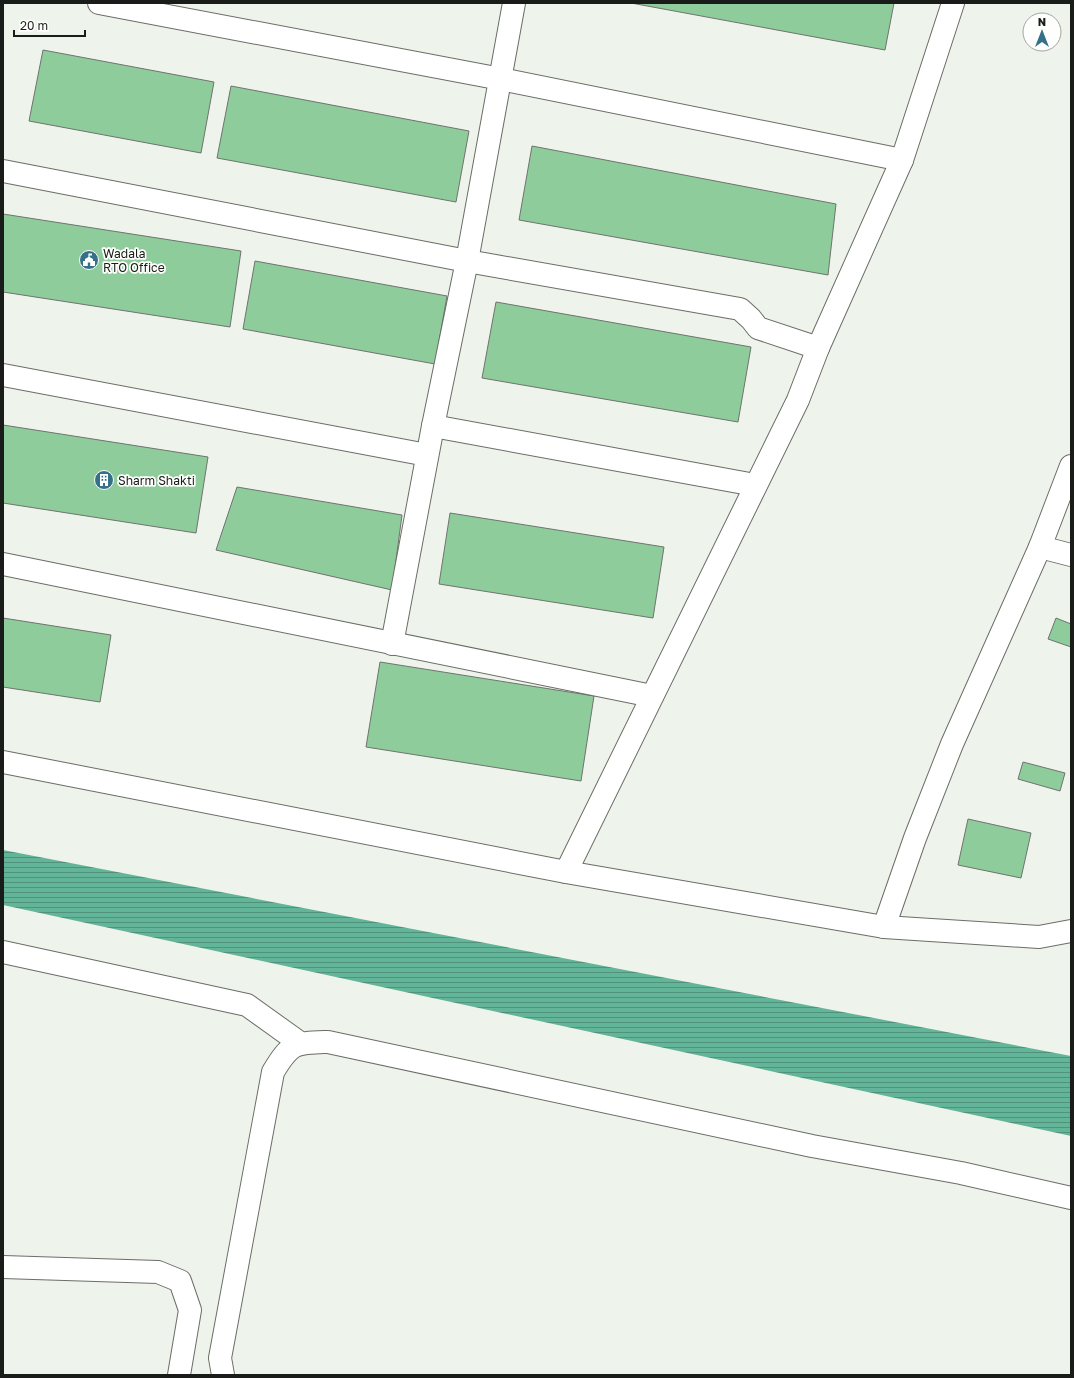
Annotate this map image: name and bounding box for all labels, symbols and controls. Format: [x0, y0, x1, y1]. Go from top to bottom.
scale bar [14, 12, 85, 38]
north arrow [1022, 12, 1062, 52]
text: N [1038, 15, 1046, 28]
text: 20 m [20, 18, 48, 33]
place label: Wadala RTO Office [103, 246, 165, 275]
public building icon: Wadala RTO Office [78, 249, 100, 271]
building icon: Sharm Shakti [93, 469, 115, 491]
place label: Sharm Shakti [118, 473, 195, 488]

